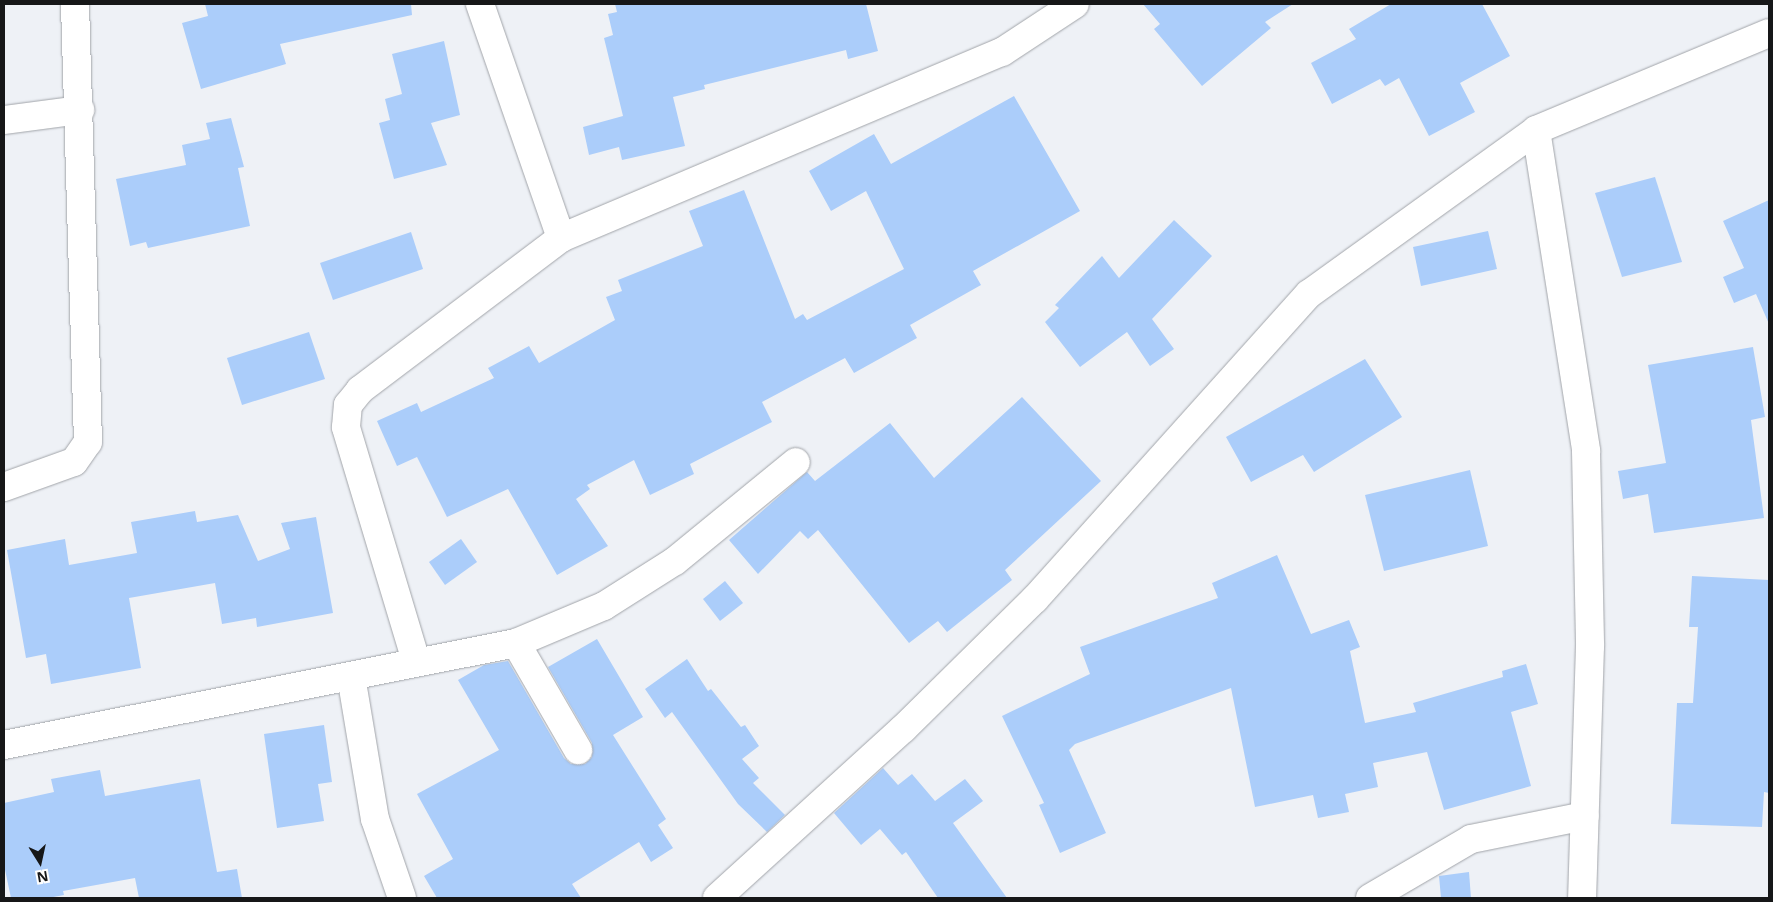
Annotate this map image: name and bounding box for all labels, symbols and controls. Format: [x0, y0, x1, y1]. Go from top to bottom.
north arrow [15, 837, 65, 887]
text: N [35, 867, 50, 888]

